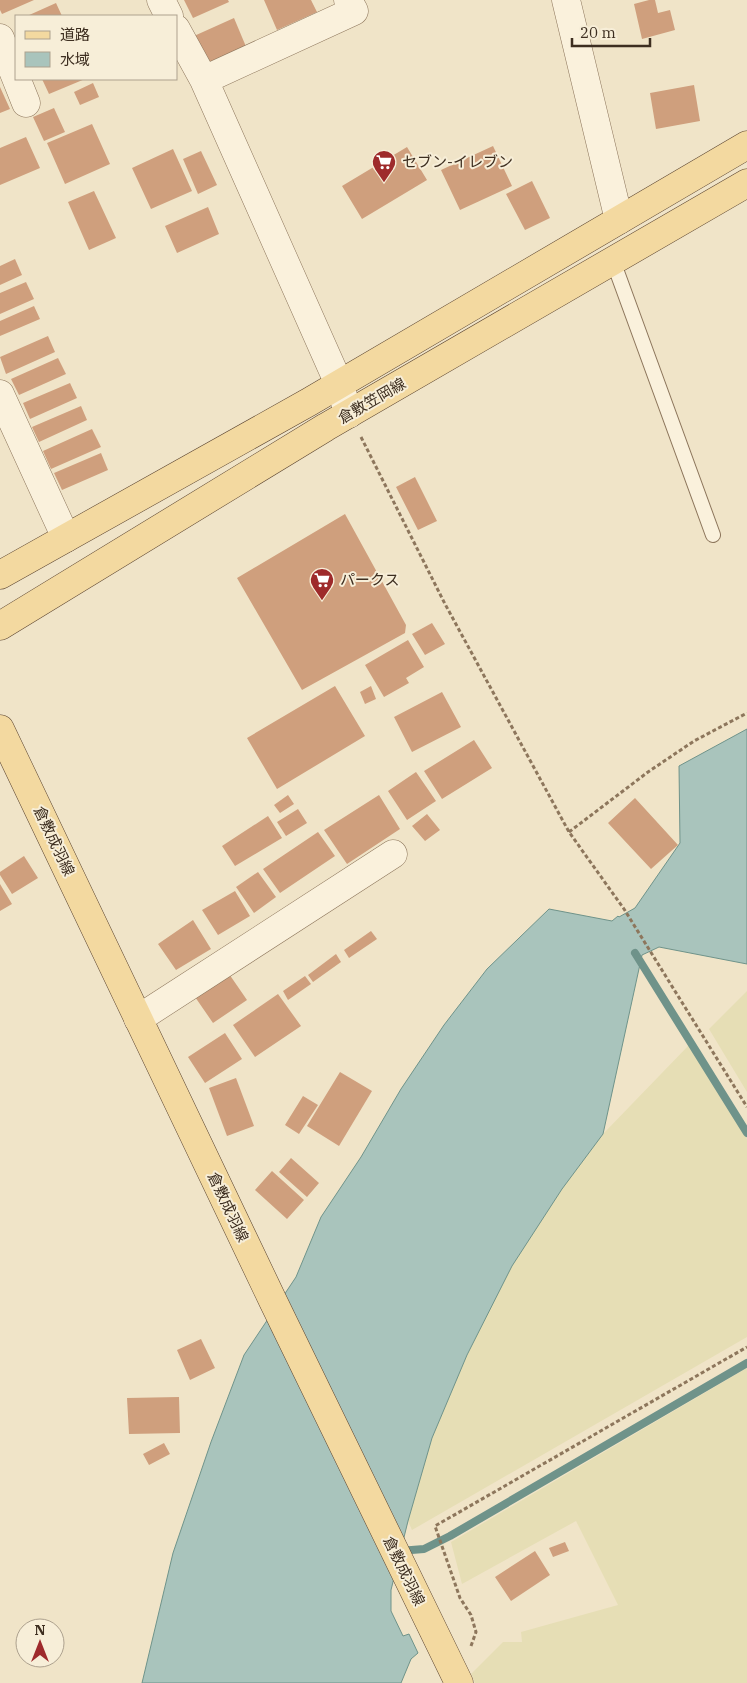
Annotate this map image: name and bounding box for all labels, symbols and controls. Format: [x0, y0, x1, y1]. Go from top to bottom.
legend [15, 15, 178, 80]
scale bar [572, 15, 650, 47]
text: 20 m [580, 23, 616, 42]
text: 道路 [60, 25, 90, 44]
text: 水域 [60, 50, 90, 69]
supermarket icon: セブン-イレブン [371, 149, 397, 183]
place label: セブン-イレブン [402, 152, 513, 171]
street label: 倉敷笠岡線 [335, 374, 409, 428]
supermarket icon: パークス [309, 567, 335, 601]
place label: パークス [340, 570, 400, 589]
street label: 倉敷成羽線 [30, 803, 79, 879]
street label: 倉敷成羽線 [204, 1169, 253, 1245]
street label: 倉敷成羽線 [379, 1533, 429, 1609]
north arrow [15, 1618, 65, 1668]
text: N [34, 1621, 46, 1639]

